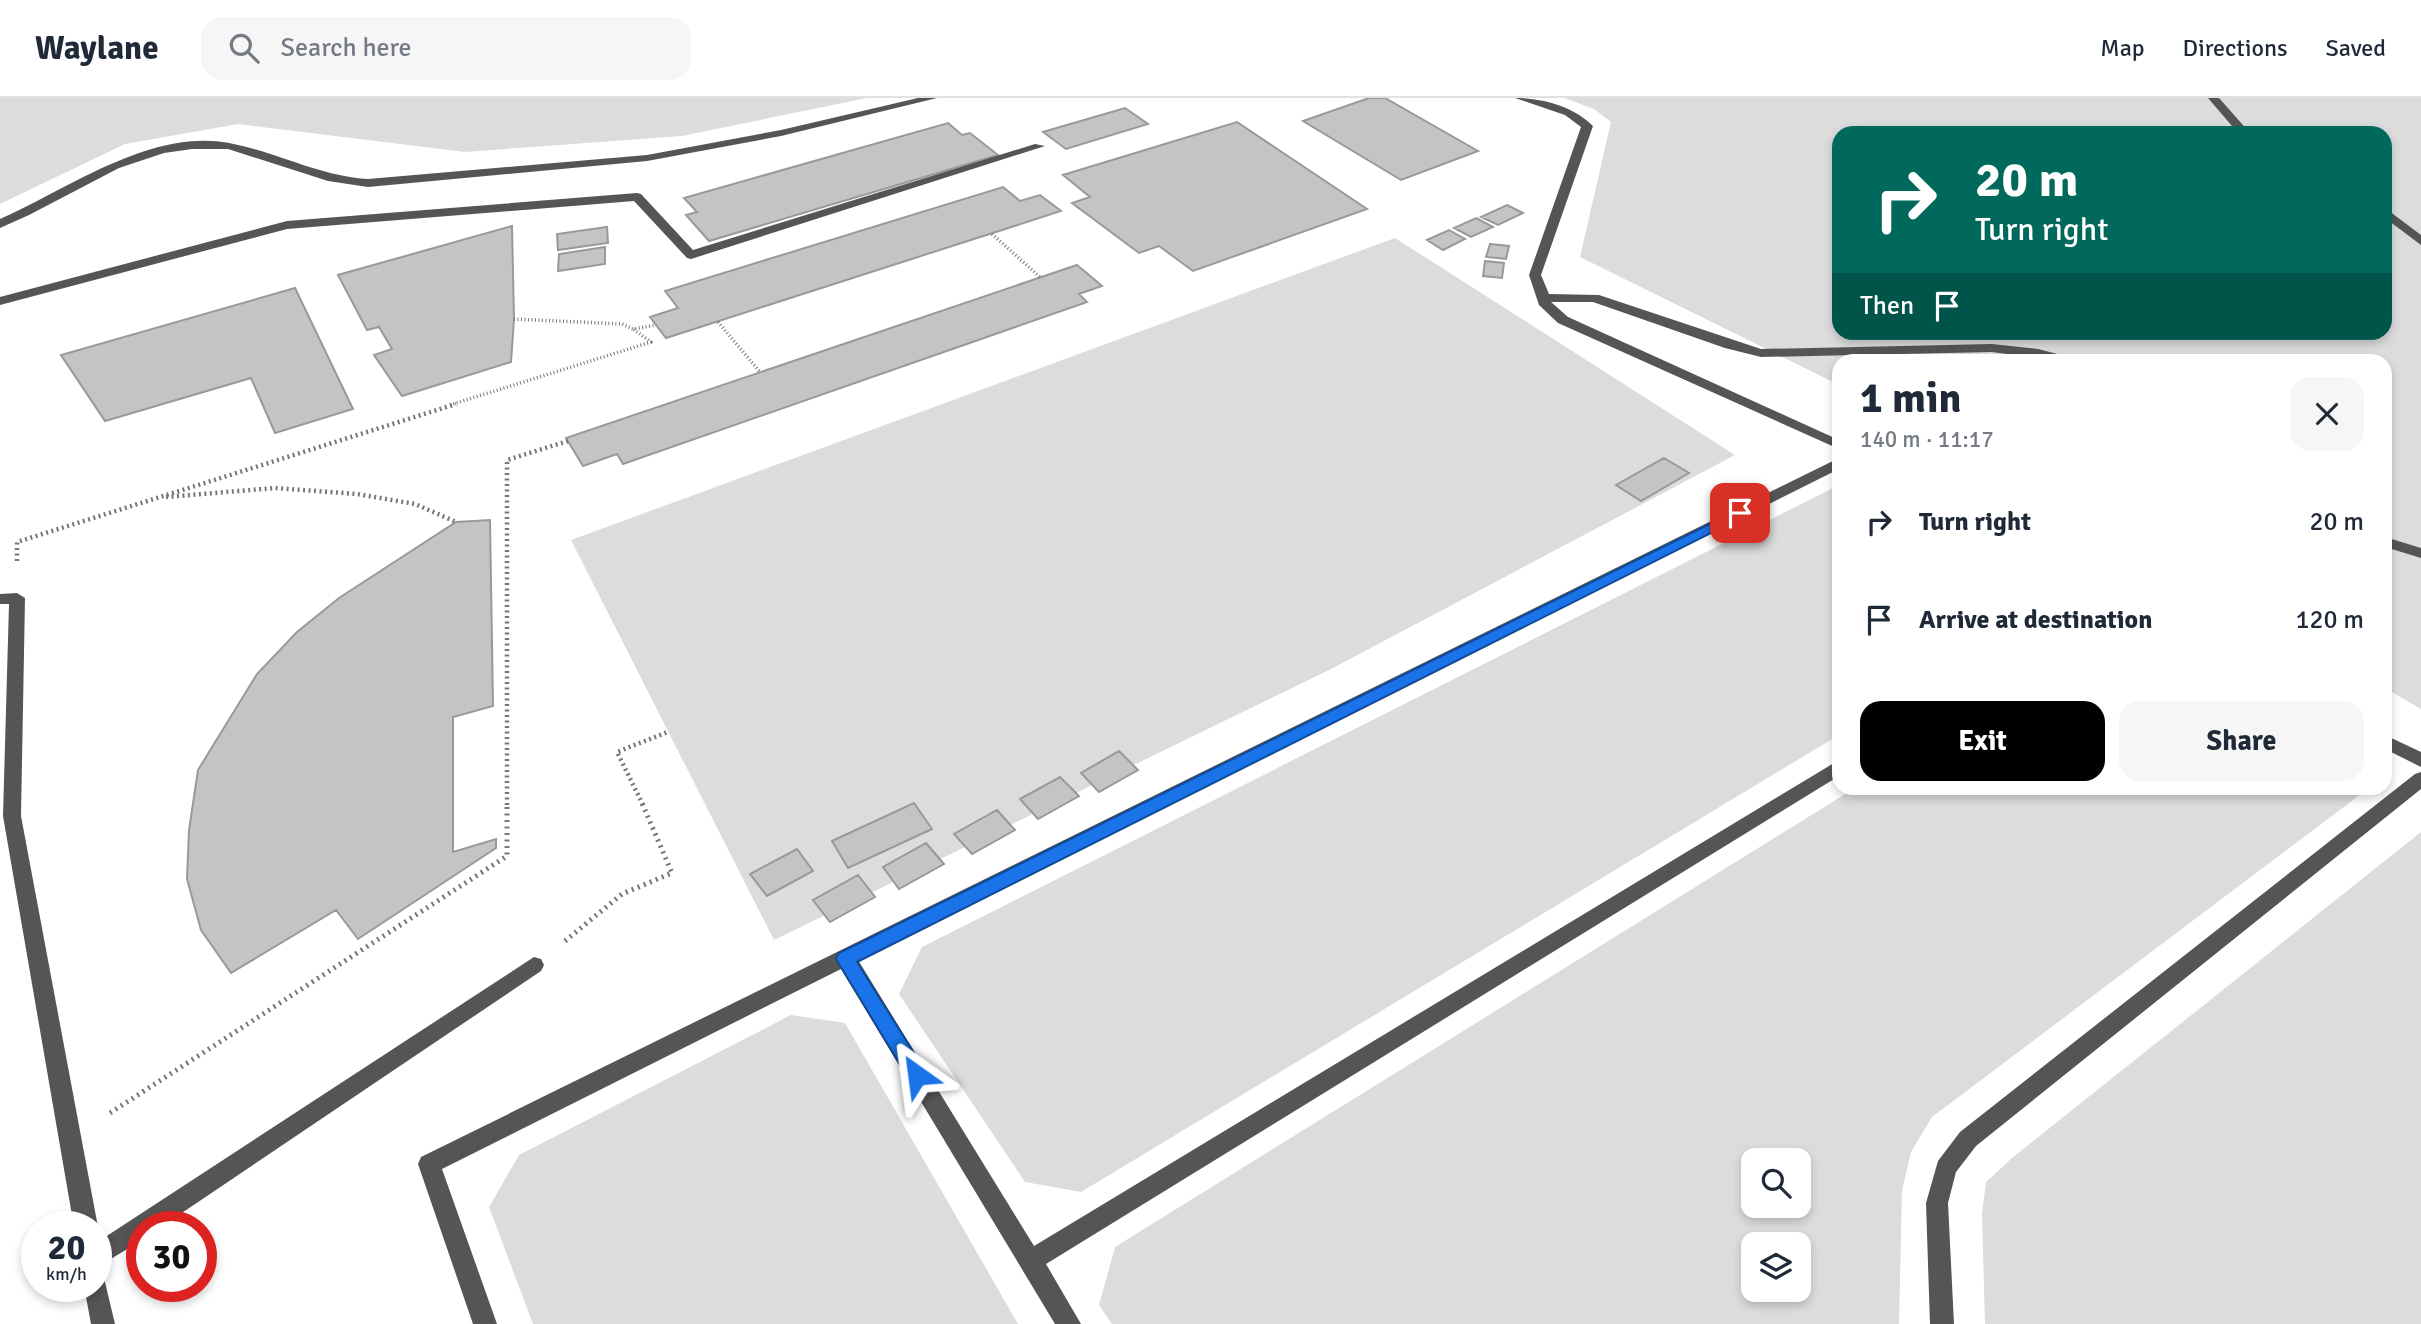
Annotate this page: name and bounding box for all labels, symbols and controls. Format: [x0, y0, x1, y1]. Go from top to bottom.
search box [201, 17, 691, 80]
text: Waylane [35, 28, 159, 69]
icon: search [225, 29, 263, 67]
text: Search here [281, 32, 412, 64]
text: Map [2100, 33, 2145, 63]
text: Directions [2183, 33, 2288, 63]
text: Saved [2326, 33, 2386, 63]
text: 20 m [1975, 150, 2078, 210]
icon: right [1860, 154, 1951, 245]
text: Turn right [1975, 210, 2108, 249]
icon: arrive [1928, 287, 1966, 325]
text: Then [1860, 290, 1914, 322]
text: 1 min [1860, 373, 1961, 424]
button: close [2290, 377, 2364, 451]
text: 140 m · 11:17 [1860, 425, 1994, 454]
pin [1710, 483, 1770, 543]
icon: arrive [1721, 494, 1759, 532]
icon: right [1860, 503, 1898, 541]
text: Turn right [1919, 506, 2031, 538]
text: 20 m [2309, 506, 2364, 538]
icon: arrive [1860, 601, 1898, 639]
text: Arrive at destination [1919, 604, 2152, 636]
text: 120 m [2295, 604, 2364, 636]
button: Exit [1860, 701, 2105, 781]
button: Share [2119, 701, 2364, 781]
position arrow [880, 1038, 954, 1112]
map controls [1741, 1148, 1811, 1302]
button: search [1741, 1148, 1811, 1218]
speed limit sign: 30 [126, 1211, 217, 1302]
text: 20 [48, 1226, 85, 1269]
button: layers [1741, 1232, 1811, 1302]
text: km/h [46, 1263, 87, 1285]

